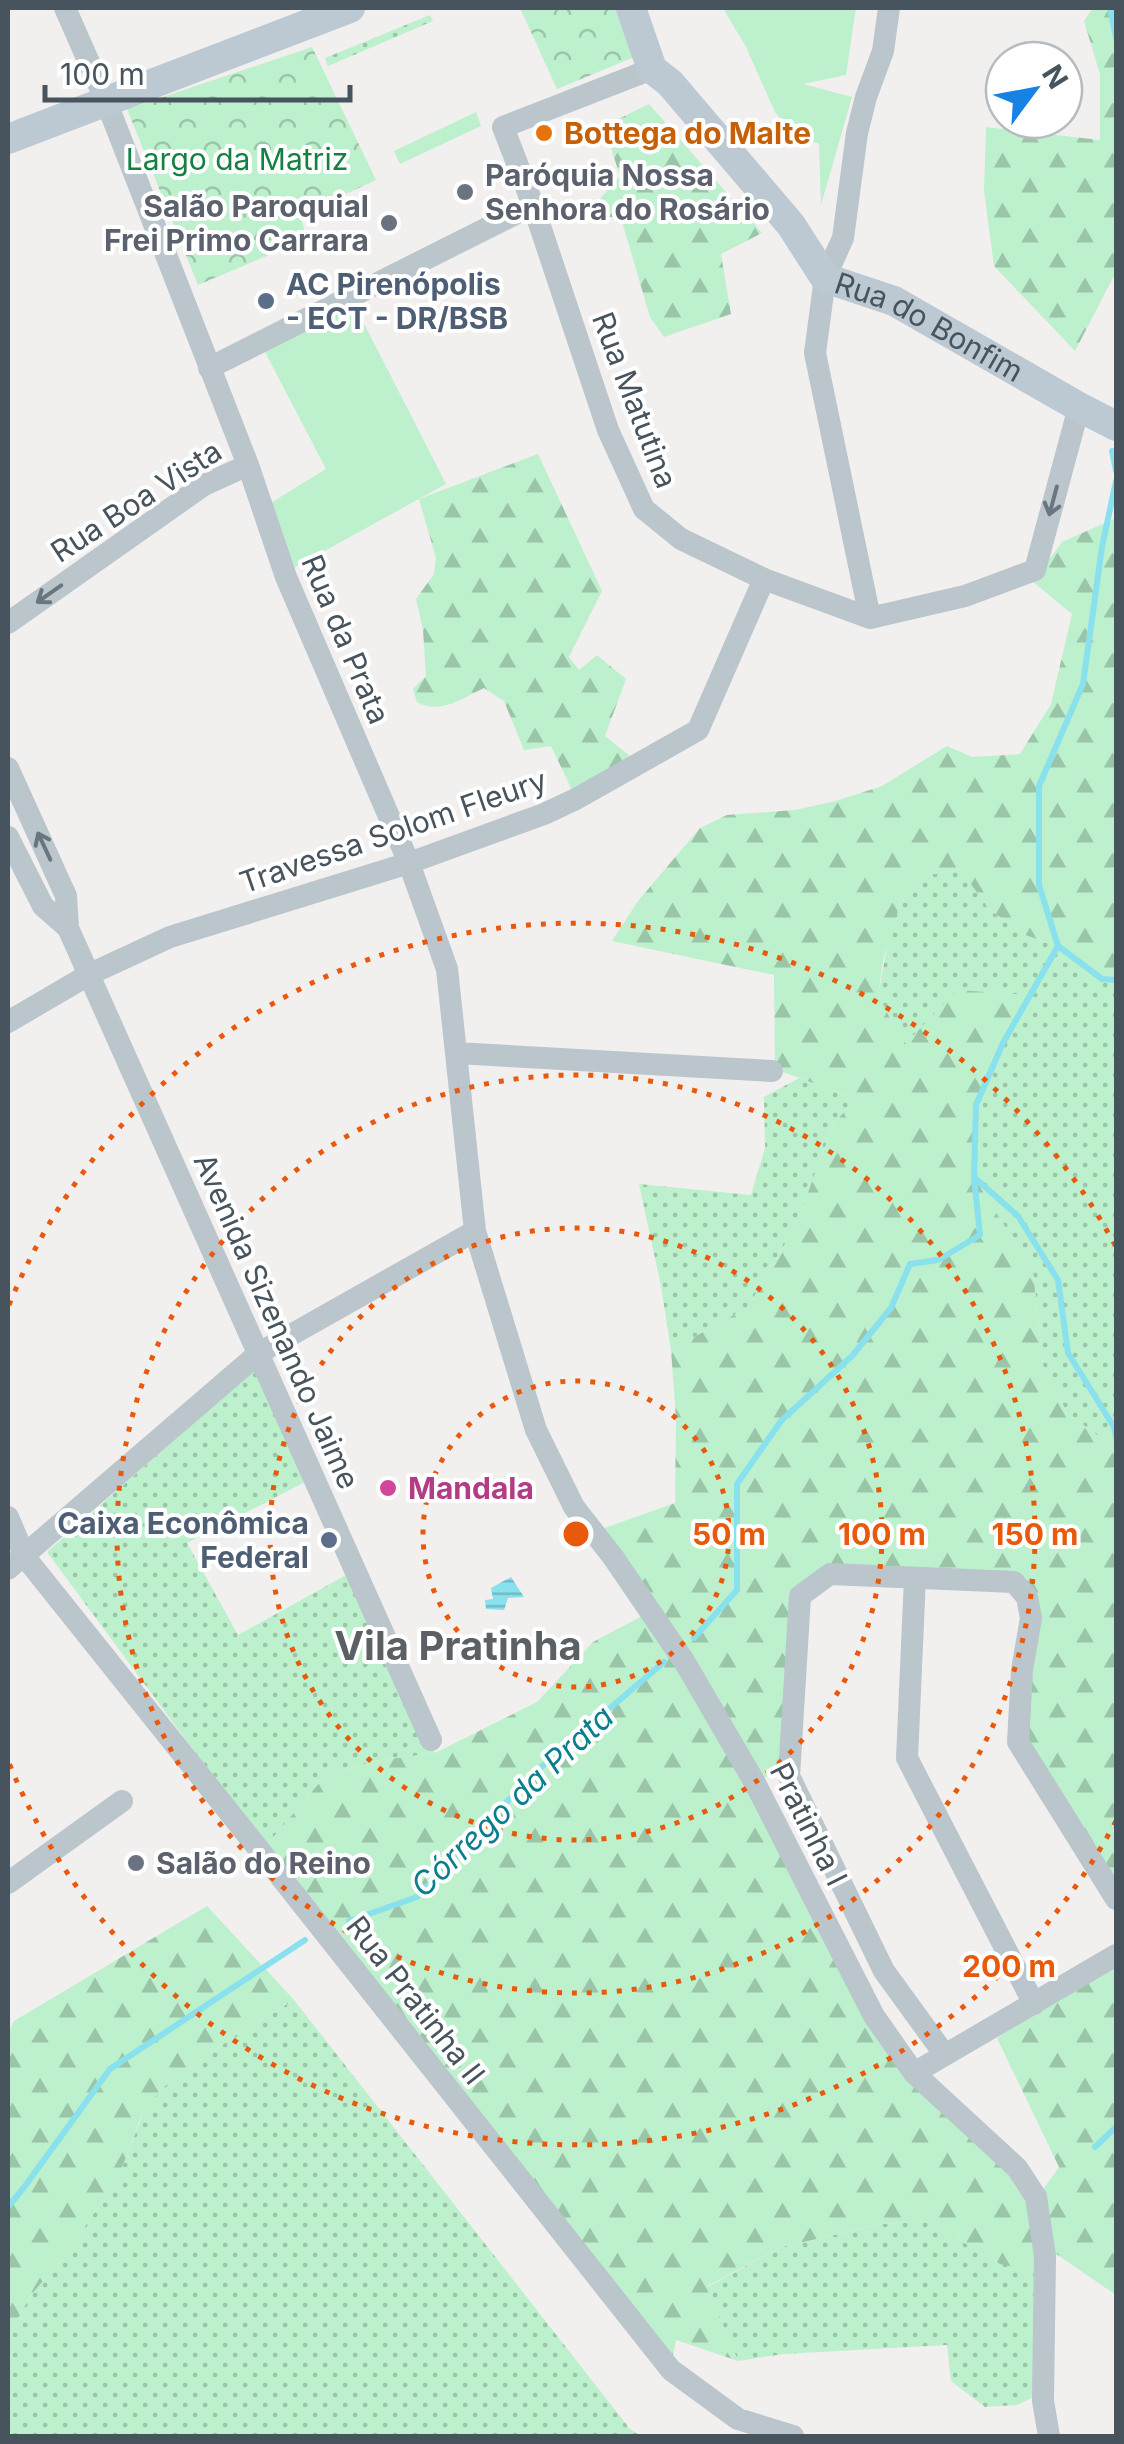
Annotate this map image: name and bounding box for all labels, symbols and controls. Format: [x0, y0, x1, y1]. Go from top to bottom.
scale bar [45, 40, 350, 102]
north arrow [984, 40, 1084, 140]
text: 100 m [60, 56, 145, 92]
text: N [1035, 59, 1075, 95]
place label: Bottega do Malte [564, 115, 811, 151]
marker: Bottega do Malte [533, 122, 555, 144]
park label: Largo da Matriz [126, 141, 348, 177]
place label: Paróquia Nossa Senhora do Rosário [485, 157, 770, 227]
marker: Paróquia Nossa Senhora do Rosário [454, 181, 476, 203]
place label: Salão Paroquial Frei Primo Carrara [104, 188, 369, 258]
marker: Salão Paroquial Frei Primo Carrara [378, 212, 400, 234]
street label: Rua do Bonfim [830, 265, 1030, 389]
place label: AC Pirenópolis - ECT - DR/BSB [286, 266, 508, 336]
marker: AC Pirenópolis - ECT - DR/BSB [255, 290, 277, 312]
street label: Rua Matutina [585, 307, 685, 493]
street label: Rua Boa Vista [44, 432, 228, 570]
one-way arrow [1043, 485, 1062, 516]
street label: Rua da Prata [294, 549, 398, 729]
one-way arrow [35, 583, 63, 604]
street label: Travessa Solom Fleury [235, 762, 551, 900]
one-way arrow [33, 832, 52, 862]
street label: Avenida Sizenando Jaime [187, 1148, 367, 1494]
place label: Mandala [408, 1470, 534, 1506]
marker: Mandala [377, 1477, 399, 1499]
place label: Caixa Econômica Federal [57, 1505, 309, 1575]
centre of rings [558, 1516, 594, 1552]
text: 50 m [692, 1516, 766, 1552]
text: 100 m [838, 1516, 926, 1552]
text: 150 m [992, 1516, 1078, 1552]
marker: Caixa Econômica Federal [318, 1529, 340, 1551]
district label: Vila Pratinha [334, 1621, 582, 1670]
water label: Córrego da Prata [403, 1697, 621, 1905]
street label: Pratinha I [763, 1756, 855, 1892]
place label: Salão do Reino [156, 1845, 371, 1881]
marker: Salão do Reino [125, 1852, 147, 1874]
street label: Rua Pratinha II [339, 1909, 493, 2091]
text: 200 m [962, 1948, 1056, 1984]

